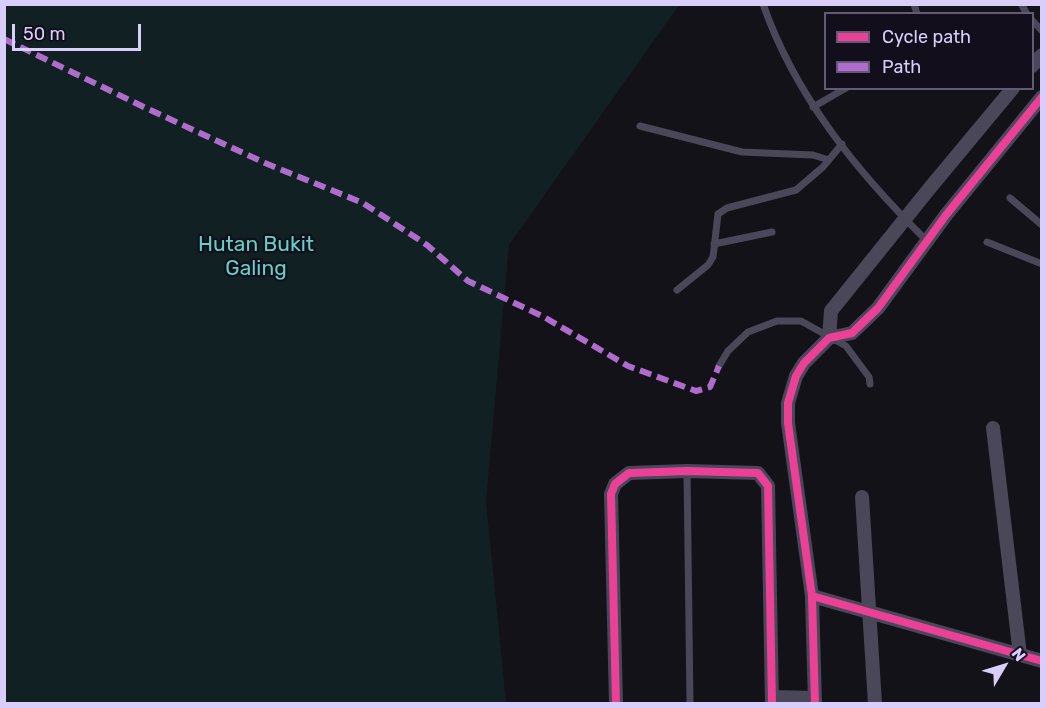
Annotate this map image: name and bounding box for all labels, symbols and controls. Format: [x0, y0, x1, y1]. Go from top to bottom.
scale bar [15, 12, 144, 50]
legend [824, 12, 1034, 90]
text: 50 m [23, 23, 66, 45]
text: Cycle path [882, 26, 971, 48]
text: Path [882, 56, 921, 78]
park label: Hutan Bukit Galing [198, 232, 314, 282]
north arrow [974, 636, 1034, 696]
text: N [1008, 644, 1030, 665]

